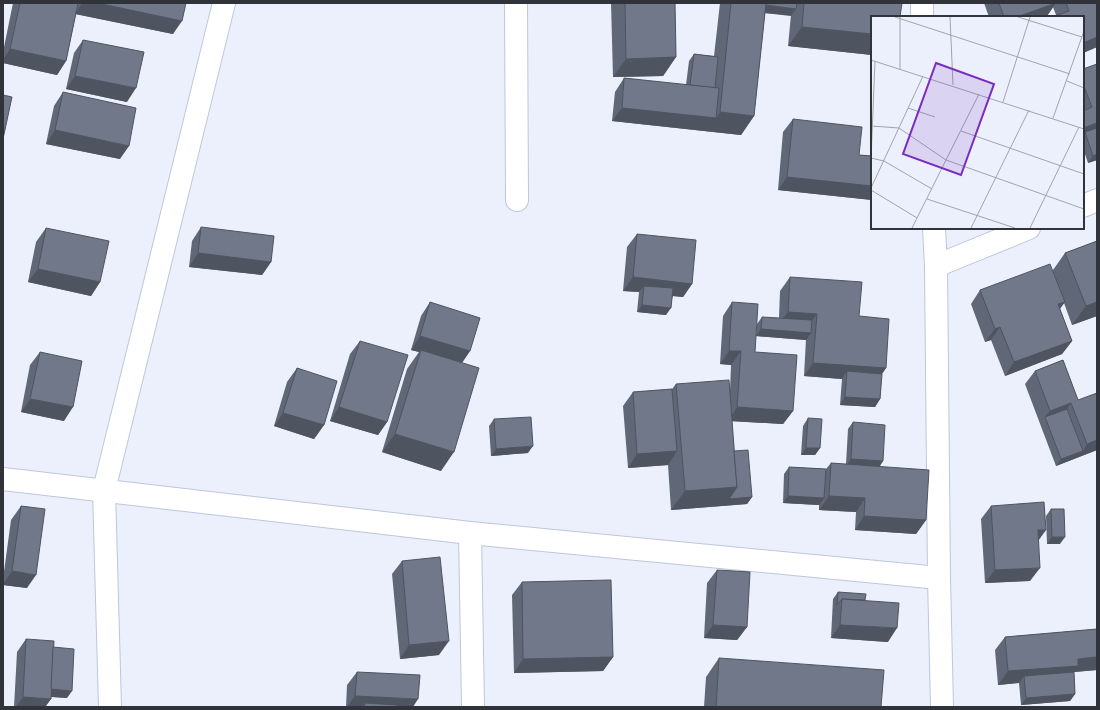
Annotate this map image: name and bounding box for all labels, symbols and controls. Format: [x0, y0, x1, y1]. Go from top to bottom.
inset map [871, 16, 1084, 229]

